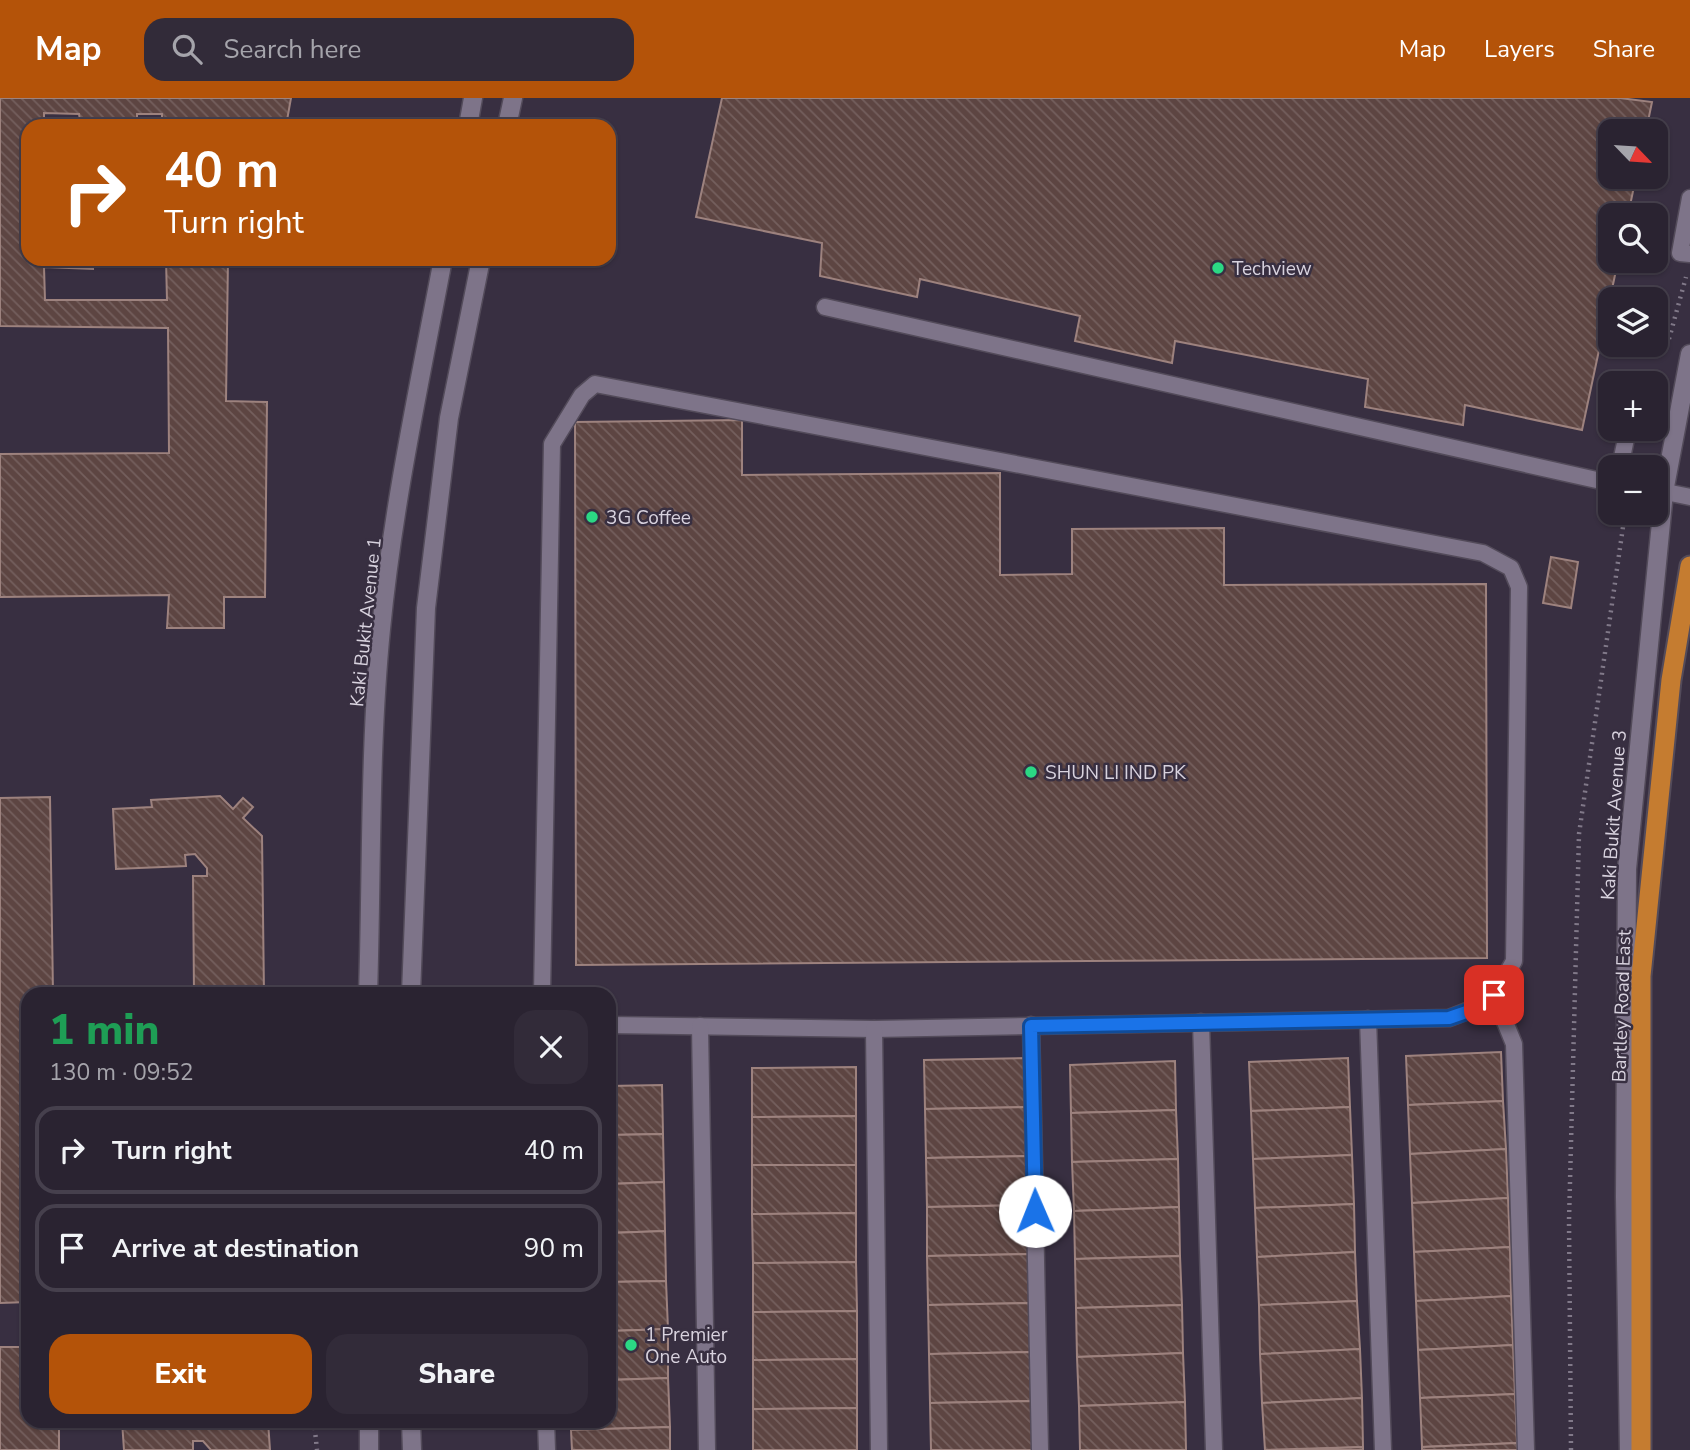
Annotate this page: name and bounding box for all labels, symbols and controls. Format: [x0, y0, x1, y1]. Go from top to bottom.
search box [144, 18, 634, 81]
text: Map [35, 27, 102, 72]
icon: search [168, 30, 206, 68]
text: Search here [224, 32, 361, 67]
text: Map [1399, 33, 1446, 65]
text: Layers [1484, 33, 1555, 65]
text: Share [1593, 33, 1655, 65]
north arrow [1598, 119, 1668, 189]
map controls [1598, 119, 1668, 525]
text: 40 m [164, 137, 279, 204]
icon: right [49, 147, 140, 238]
text: Turn right [164, 201, 304, 244]
button: search [1598, 203, 1668, 273]
place label: Techview [1232, 256, 1312, 282]
marker: Techview [1210, 260, 1226, 276]
button: layers [1598, 287, 1668, 357]
button: + [1598, 371, 1668, 441]
button: − [1598, 455, 1668, 525]
place label: 3G Coffee [606, 505, 691, 531]
marker: 3G Coffee [584, 509, 600, 525]
street label: Kaki Bukit Avenue 1 [344, 536, 388, 708]
street label: Kaki Bukit Avenue 3 [1595, 729, 1633, 901]
place label: SHUN LI IND PK [1045, 760, 1187, 786]
marker: SHUN LI IND PK [1023, 764, 1039, 780]
street label: Bartley Road East [1606, 929, 1638, 1083]
pin [1464, 965, 1524, 1025]
icon: arrive [1475, 976, 1513, 1014]
text: 1 min [49, 1002, 159, 1059]
button: close [514, 1010, 588, 1084]
text: 130 m · 09:52 [49, 1057, 194, 1088]
icon: right [53, 1131, 91, 1169]
text: Turn right [112, 1133, 231, 1168]
text: 40 m [524, 1133, 584, 1168]
position arrow [998, 1174, 1072, 1248]
icon: arrive [53, 1229, 91, 1267]
text: Arrive at destination [112, 1231, 359, 1266]
text: 90 m [524, 1231, 584, 1266]
place label: 1 Premier One Auto [645, 1322, 728, 1370]
button: Exit [49, 1334, 312, 1414]
button: Share [326, 1334, 588, 1414]
marker: 1 Premier One Auto [623, 1337, 639, 1353]

